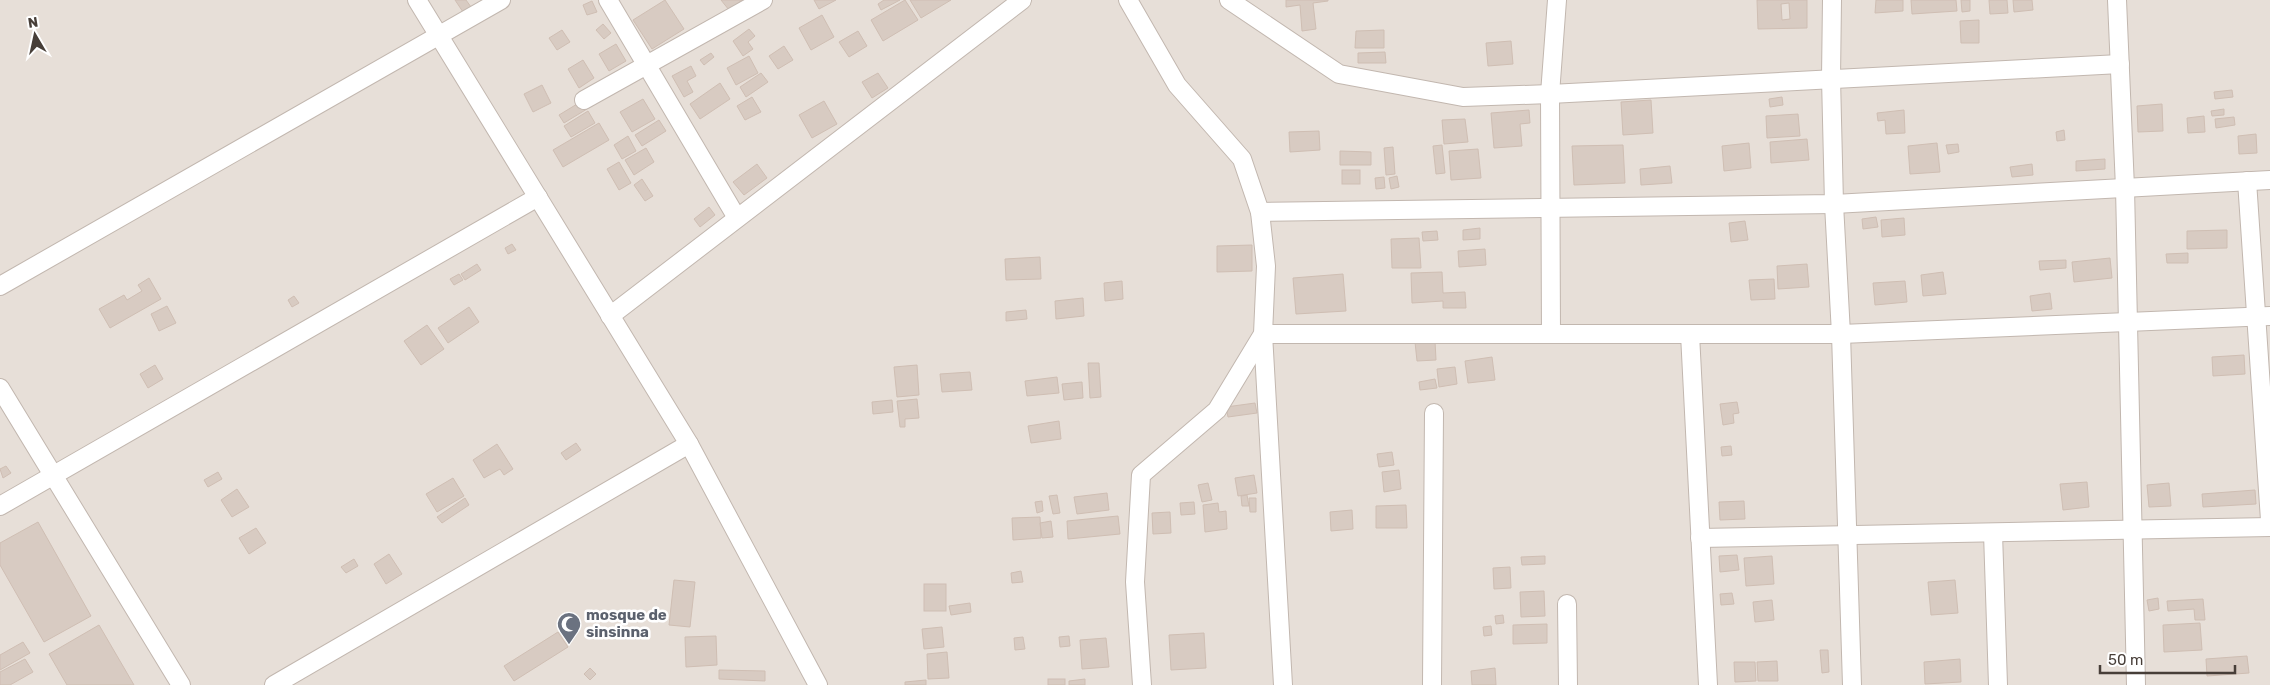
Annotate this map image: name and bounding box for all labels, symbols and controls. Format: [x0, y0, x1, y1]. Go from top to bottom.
north arrow [10, 10, 60, 60]
text: N [27, 13, 39, 32]
place label: mosque de sinsinna [586, 606, 667, 641]
mosque icon: mosque de sinsinna [556, 611, 582, 645]
scale bar [2100, 642, 2235, 674]
text: 50 m [2108, 651, 2143, 669]

